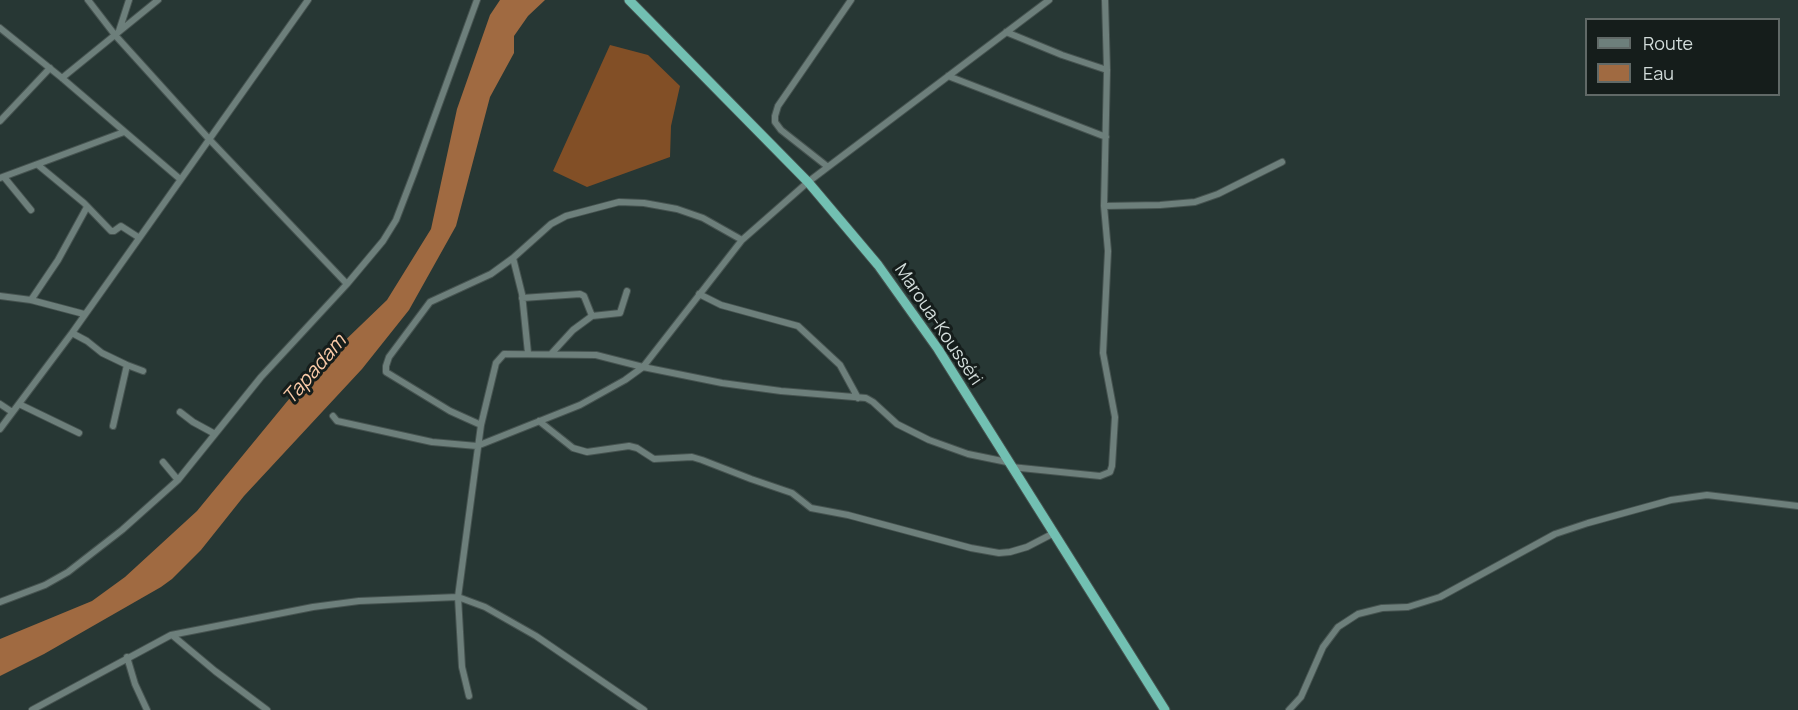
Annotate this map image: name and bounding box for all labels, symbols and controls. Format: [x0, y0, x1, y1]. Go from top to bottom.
legend [1585, 18, 1780, 96]
text: Route [1643, 31, 1693, 55]
text: Eau [1643, 61, 1674, 85]
street label: Maroua-Kousséri [889, 260, 987, 390]
water label: Tapadam [278, 330, 352, 410]

